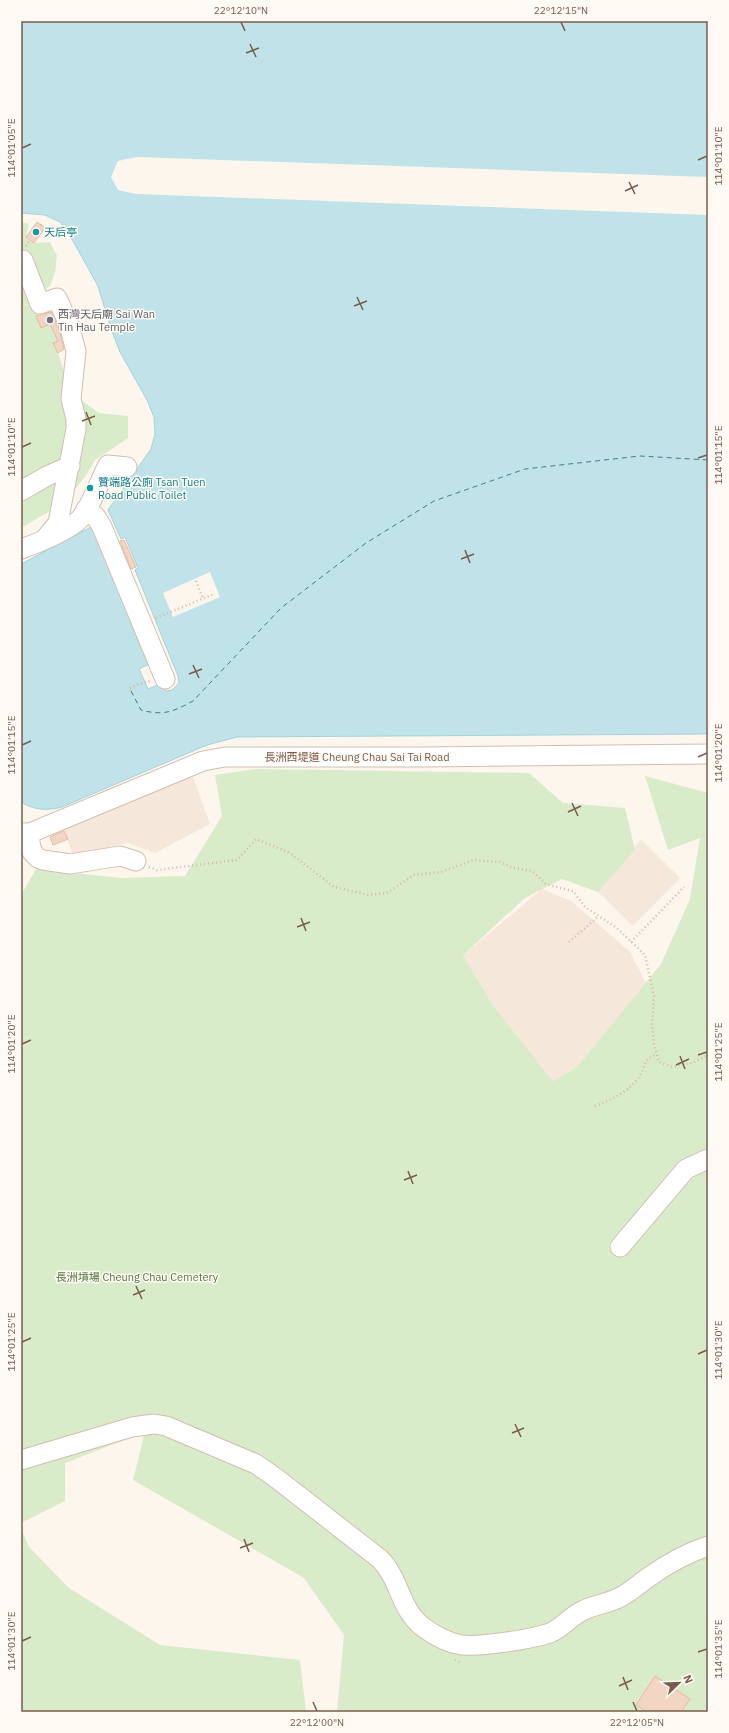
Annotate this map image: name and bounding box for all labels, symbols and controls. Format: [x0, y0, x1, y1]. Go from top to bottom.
text: 22°12'10"N [214, 4, 268, 17]
text: 22°12'15"N [534, 4, 588, 17]
text: 114°01'05"E [5, 118, 18, 178]
text: 114°01'10"E [712, 126, 725, 186]
place label: 天后亭 [44, 225, 77, 239]
marker: 天后亭 [31, 227, 41, 237]
place label: 西灣天后廟 Sai Wan Tin Hau Temple [58, 307, 155, 334]
marker: 西灣天后廟 Sai Wan Tin Hau Temple [45, 315, 55, 325]
text: 114°01'10"E [5, 417, 18, 477]
text: 114°01'15"E [712, 425, 725, 485]
place label: 贊端路公廁 Tsan Tuen Road Public Toilet [98, 475, 205, 502]
marker: 贊端路公廁 Tsan Tuen Road Public Toilet [85, 483, 95, 493]
text: 114°01'15"E [5, 715, 18, 775]
text: 114°01'20"E [712, 723, 725, 783]
street label: 長洲西堤道 Cheung Chau Sai Tai Road [264, 750, 450, 764]
text: 114°01'20"E [5, 1014, 18, 1074]
text: 114°01'25"E [712, 1022, 725, 1082]
park label: 長洲墳場 Cheung Chau Cemetery [56, 1270, 219, 1284]
text: 114°01'25"E [5, 1312, 18, 1372]
text: 114°01'30"E [712, 1320, 725, 1380]
text: 114°01'30"E [5, 1611, 18, 1671]
text: 114°01'35"E [712, 1619, 725, 1679]
north arrow [659, 1663, 699, 1703]
text: N [680, 1673, 696, 1686]
text: 22°12'00"N [290, 1716, 344, 1729]
text: 22°12'05"N [610, 1716, 664, 1729]

